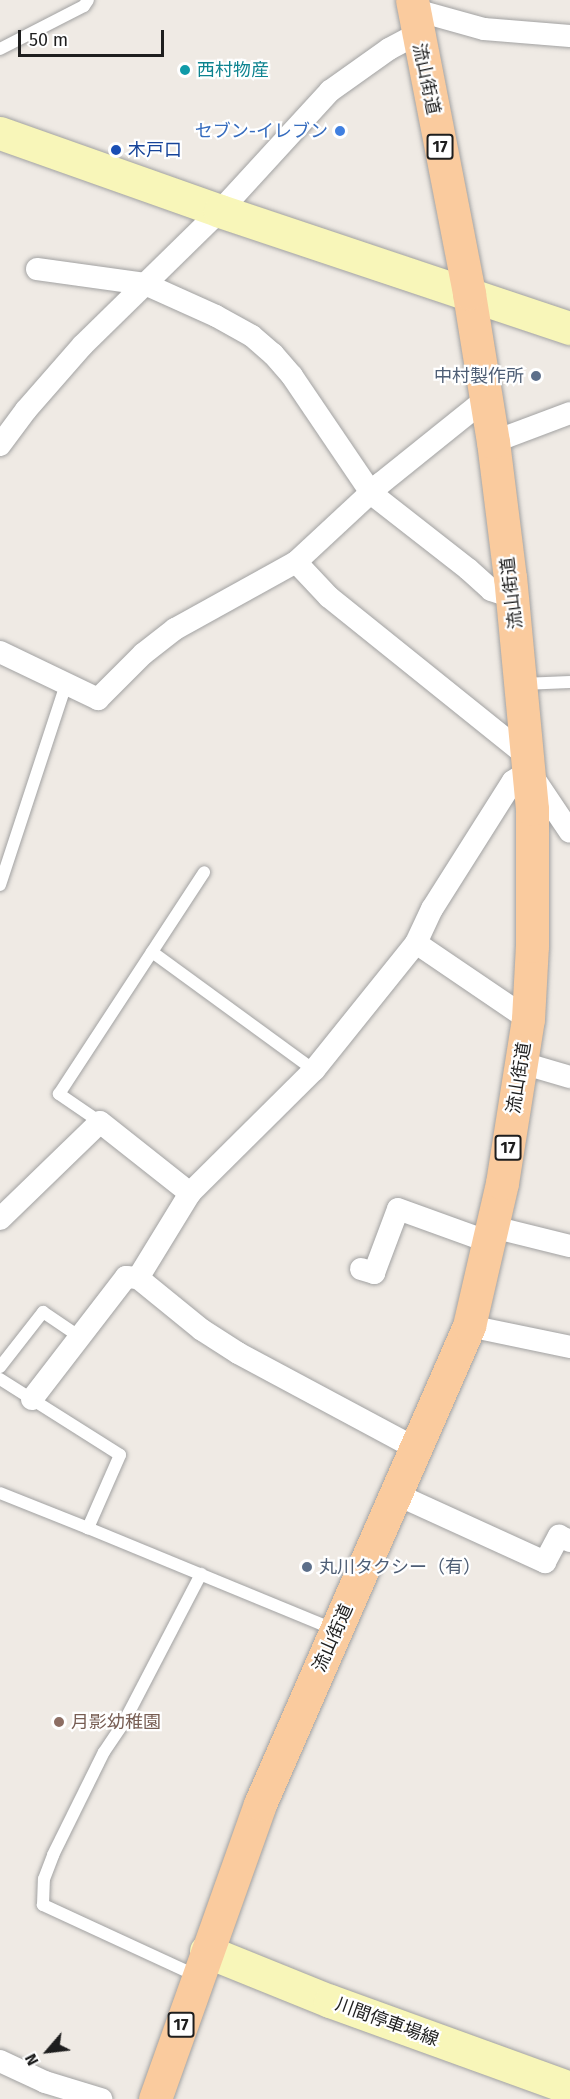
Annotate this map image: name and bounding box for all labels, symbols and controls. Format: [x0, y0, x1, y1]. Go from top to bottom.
scale bar [21, 18, 166, 56]
text: 50 m [29, 29, 68, 51]
street label: 流山街道 [408, 42, 444, 116]
place label: 西村物産 [197, 59, 269, 81]
marker: 西村物産 [178, 63, 192, 77]
place label: セブン-イレブン [195, 120, 328, 142]
marker: セブン-イレブン [333, 124, 347, 138]
road number: 17 [426, 134, 454, 160]
place label: 木戸口 [128, 139, 182, 161]
marker: 木戸口 [109, 143, 123, 157]
place label: 中村製作所 [434, 365, 524, 387]
marker: 中村製作所 [529, 369, 543, 383]
street label: 流山街道 [497, 556, 527, 630]
street label: 流山街道 [503, 1041, 535, 1115]
road number: 17 [494, 1135, 522, 1161]
place label: 丸川タクシー（有） [319, 1556, 481, 1578]
marker: 丸川タクシー（有） [300, 1560, 314, 1574]
street label: 流山街道 [308, 1601, 358, 1675]
place label: 月影幼稚園 [71, 1711, 161, 1733]
marker: 月影幼稚園 [52, 1715, 66, 1729]
street label: 川間停車場線 [333, 1993, 441, 2051]
road number: 17 [168, 2012, 195, 2038]
north arrow [18, 2021, 78, 2081]
text: N [21, 2051, 43, 2069]

